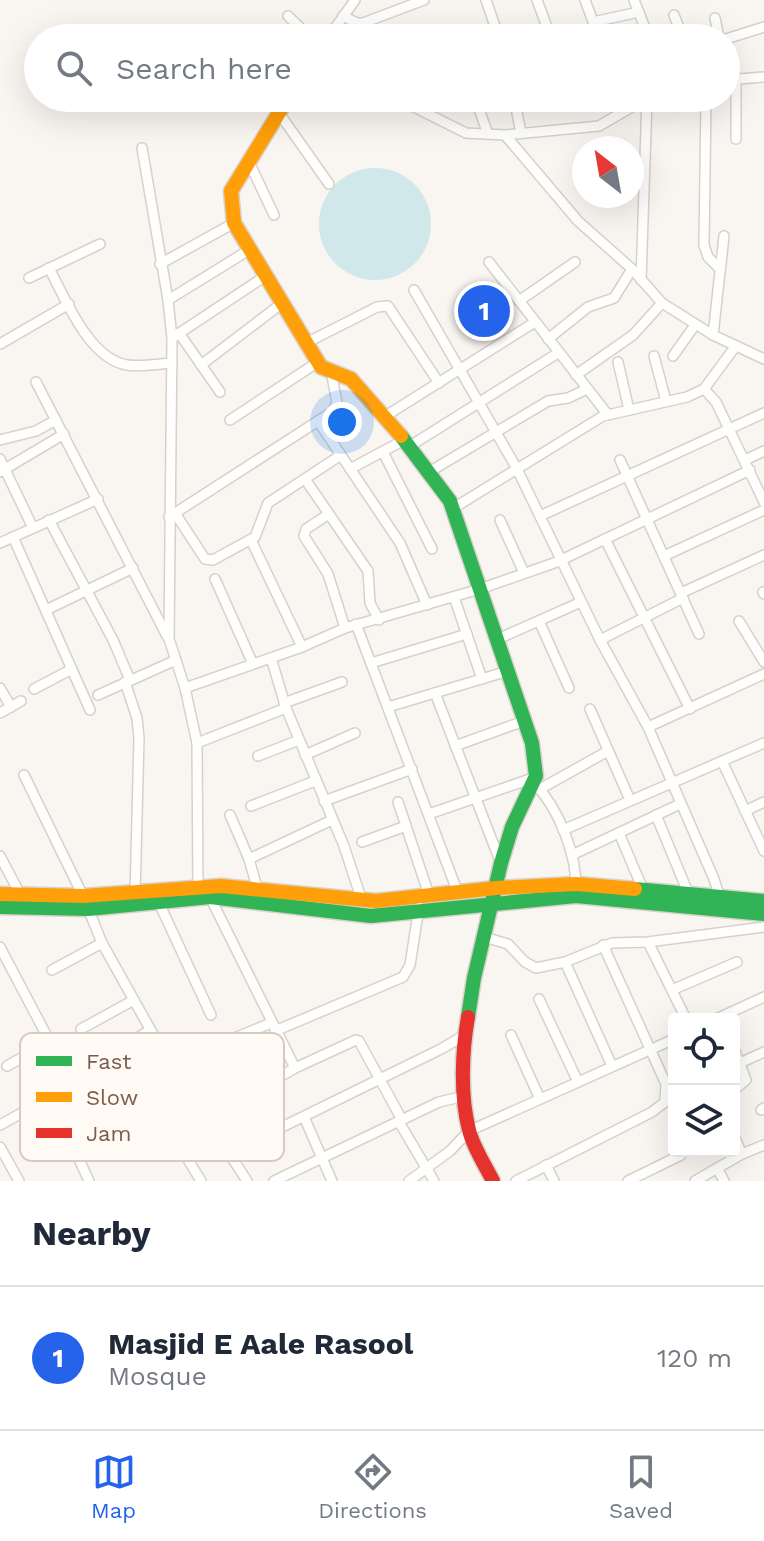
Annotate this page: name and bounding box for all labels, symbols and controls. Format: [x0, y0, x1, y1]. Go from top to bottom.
search box [24, 24, 740, 112]
icon: search [52, 46, 96, 90]
text: Search here [116, 51, 292, 86]
north arrow [572, 136, 644, 208]
pin: 1 [458, 281, 510, 341]
your location [322, 402, 362, 442]
map controls [668, 1013, 740, 1157]
button: locate [668, 1013, 740, 1085]
legend [20, 1033, 284, 1161]
text: Fast [86, 1049, 132, 1074]
text: Slow [86, 1085, 138, 1110]
button: layers [668, 1085, 740, 1157]
text: Jam [86, 1121, 131, 1146]
text: Nearby [32, 1213, 151, 1253]
text: Masjid E Aale Rasool [108, 1326, 413, 1361]
text: 1 [52, 1343, 64, 1373]
text: 120 m [657, 1343, 732, 1373]
text: Mosque [108, 1361, 207, 1391]
tab: Map [91, 1450, 136, 1523]
tab: Directions [318, 1450, 427, 1523]
tab: Saved [609, 1450, 673, 1523]

